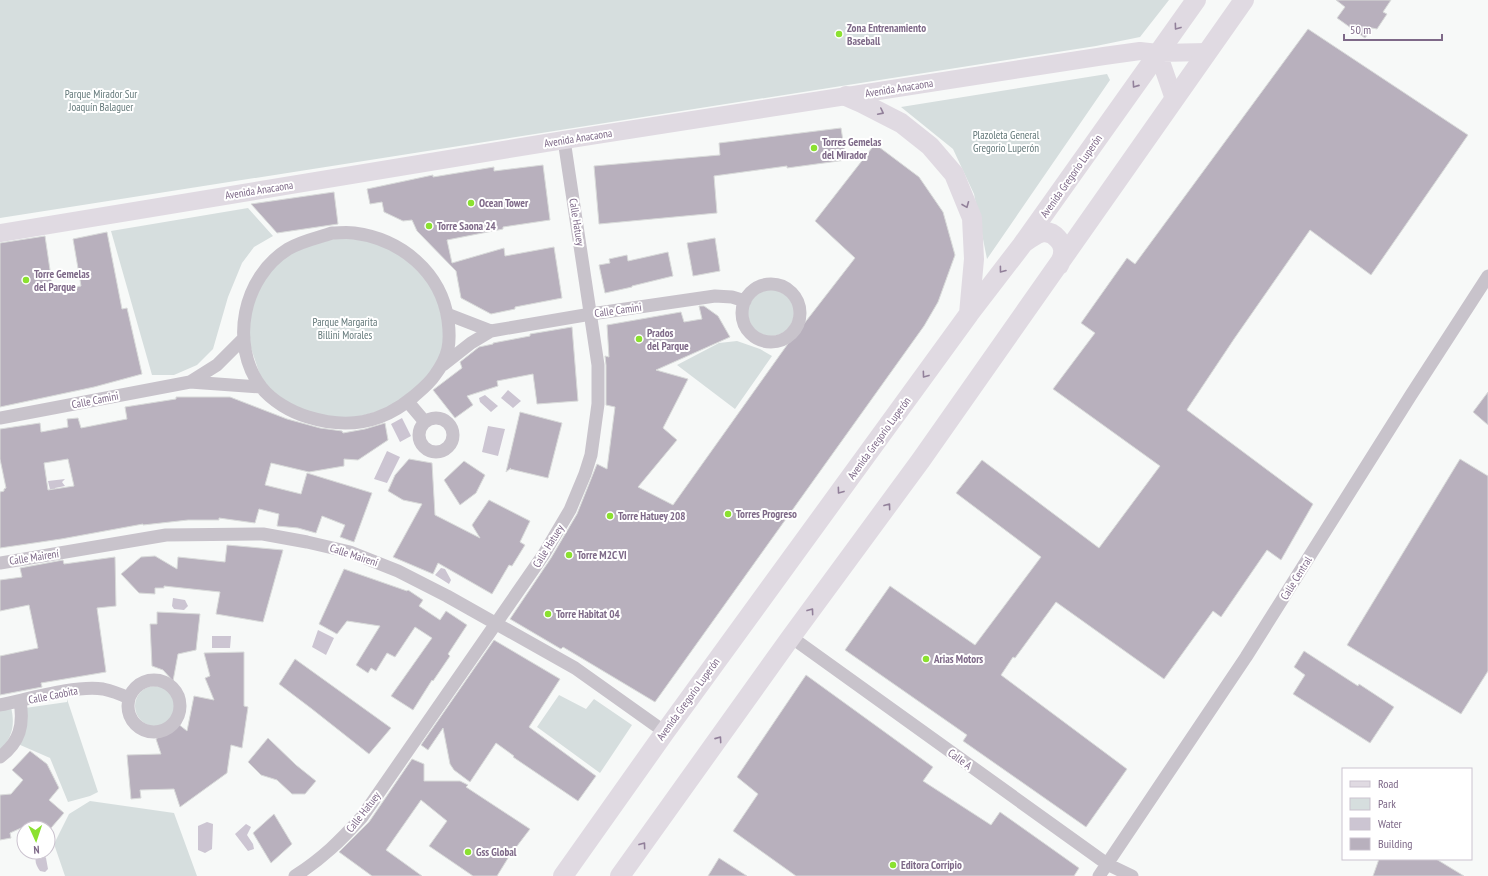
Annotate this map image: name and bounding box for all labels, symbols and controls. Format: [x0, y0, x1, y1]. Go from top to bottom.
scale bar [1344, 16, 1442, 42]
place label: Zona Entrenamiento Baseball [847, 21, 926, 48]
one-way arrow [1175, 22, 1182, 29]
text: 50 m [1350, 22, 1371, 37]
marker: Zona Entrenamiento Baseball [834, 29, 844, 39]
street label: Avenida Anacaona [864, 76, 934, 100]
one-way arrow [1132, 81, 1140, 88]
park label: Parque Mirador Sur Joaquín Balaguer [65, 87, 137, 114]
one-way arrow [877, 108, 884, 115]
street label: Avenida Anacaona [543, 126, 613, 150]
park label: Plazoleta General Gregorio Luperón [973, 128, 1040, 155]
street label: Avenida Gregorio Luperón [1037, 132, 1105, 220]
place label: Torres Gemelas del Mirador [822, 135, 882, 162]
marker: Torres Gemelas del Mirador [809, 143, 819, 153]
street label: Avenida Anacaona [224, 178, 294, 202]
place label: Ocean Tower [479, 196, 529, 210]
street label: Calle Hatuey [566, 197, 588, 248]
marker: Ocean Tower [466, 198, 476, 208]
one-way arrow [962, 202, 970, 209]
place label: Torre Saona 24 [437, 219, 497, 233]
marker: Torre Saona 24 [424, 221, 434, 231]
one-way arrow [1000, 266, 1007, 273]
place label: Torre Gemelas del Parque [34, 267, 90, 294]
marker: Torre Gemelas del Parque [21, 275, 31, 285]
street label: Calle Camini [594, 300, 642, 320]
park label: Parque Margarita Billini Morales [313, 315, 377, 342]
place label: Prados del Parque [647, 326, 689, 353]
marker: Prados del Parque [634, 334, 644, 344]
one-way arrow [922, 371, 930, 378]
street label: Calle Camini [70, 389, 120, 411]
street label: Avenida Gregorio Luperón [844, 394, 914, 482]
one-way arrow [838, 487, 845, 494]
one-way arrow [883, 503, 890, 510]
place label: Torres Progreso [736, 507, 797, 521]
place label: Torre Hatuey 208 [618, 509, 686, 523]
marker: Torres Progreso [723, 509, 733, 519]
marker: Torre Hatuey 208 [605, 511, 615, 521]
street label: Calle Hatuey [529, 521, 567, 570]
street label: Calle Mairení [328, 541, 380, 570]
street label: Calle Mairení [8, 546, 60, 568]
place label: Torre M2C VI [577, 548, 627, 562]
marker: Torre M2C VI [564, 550, 574, 560]
street label: Calle Central [1277, 553, 1315, 602]
place label: Torre Habitat 04 [556, 607, 621, 621]
one-way arrow [806, 608, 813, 615]
marker: Torre Habitat 04 [543, 609, 553, 619]
place label: Arias Motors [933, 652, 983, 666]
marker: Arias Motors [921, 654, 931, 664]
street label: Avenida Gregorio Luperón [653, 655, 723, 743]
street label: Calle Caobita [27, 683, 79, 707]
one-way arrow [714, 737, 721, 744]
street label: Calle A [945, 746, 975, 773]
legend [1342, 768, 1472, 860]
text: Road [1378, 776, 1398, 791]
street label: Calle Hatuey [343, 788, 384, 835]
text: Park [1378, 796, 1396, 811]
text: Water [1378, 816, 1403, 831]
north arrow [16, 820, 56, 860]
text: Building [1378, 836, 1413, 851]
one-way arrow [638, 842, 645, 849]
text: N [33, 843, 40, 857]
place label: Gss Global [476, 845, 517, 859]
marker: Gss Global [463, 847, 473, 857]
place label: Editora Corripio [901, 858, 962, 872]
marker: Editora Corripio [888, 860, 898, 870]

